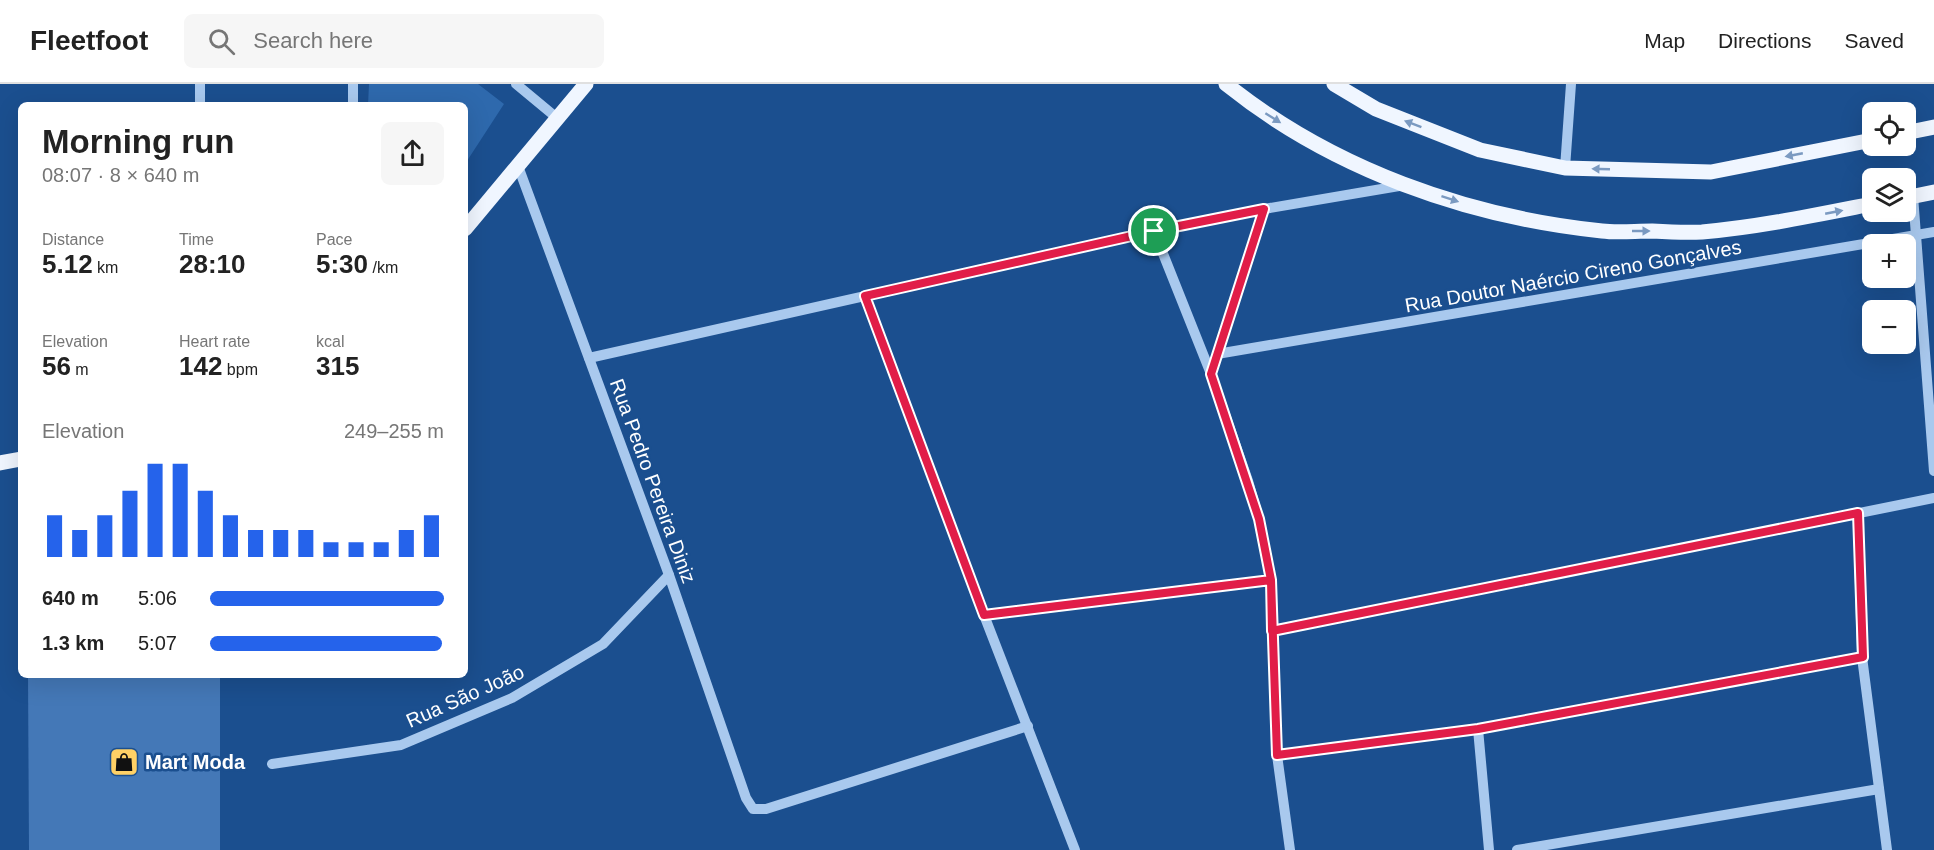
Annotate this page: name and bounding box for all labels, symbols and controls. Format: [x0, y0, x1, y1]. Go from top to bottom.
search box [184, 14, 604, 68]
text: Fleetfoot [30, 25, 148, 56]
icon: search [205, 25, 238, 58]
text: Search here [253, 28, 373, 53]
text: Map [1644, 29, 1685, 52]
text: Directions [1718, 29, 1811, 52]
text: Saved [1844, 29, 1904, 52]
map controls [1862, 102, 1916, 354]
button: locate [1862, 102, 1916, 156]
one-way arrow [1265, 112, 1281, 123]
one-way arrow [1403, 118, 1421, 128]
button: share [381, 122, 444, 185]
text: Morning run [42, 123, 234, 160]
one-way arrow [1785, 151, 1803, 161]
text: 08:07 · 8 × 640 m [42, 164, 199, 186]
one-way arrow [1591, 164, 1610, 174]
button: layers [1862, 168, 1916, 222]
one-way arrow [1441, 195, 1459, 204]
pin [1128, 205, 1179, 256]
one-way arrow [1825, 207, 1844, 216]
icon: arrive [1137, 214, 1170, 247]
one-way arrow [1631, 226, 1650, 236]
text: Distance [42, 231, 104, 248]
text: Time [179, 231, 214, 248]
text: Pace [316, 231, 352, 248]
button: + [1862, 234, 1916, 288]
street label: Rua Doutor Naércio Cireno Gonçalves [1403, 236, 1743, 316]
text: 5.12 [42, 249, 93, 279]
text: 28:10 [179, 249, 246, 279]
text: 5:30 [316, 249, 368, 279]
text: km [93, 259, 118, 276]
text: /km [368, 259, 398, 276]
button: − [1862, 300, 1916, 354]
text: Elevation [42, 333, 108, 350]
text: Heart rate [179, 333, 250, 350]
text: kcal [316, 333, 344, 350]
text: 56 [42, 351, 71, 381]
text: 142 [179, 351, 222, 381]
text: 315 [316, 351, 359, 381]
text: m [71, 361, 89, 378]
text: bpm [222, 361, 258, 378]
street label: Rua Pedro Pereira Diniz [606, 376, 700, 586]
text: Elevation [42, 420, 124, 442]
text: 249–255 m [344, 420, 444, 442]
text: 640 m [42, 587, 99, 609]
text: 5:06 [138, 587, 177, 609]
text: 1.3 km [42, 632, 104, 654]
text: 5:07 [138, 632, 177, 654]
street label: Rua São João [403, 660, 527, 732]
shop icon: Mart Moda [108, 746, 140, 778]
place label: Mart Moda [145, 751, 246, 773]

